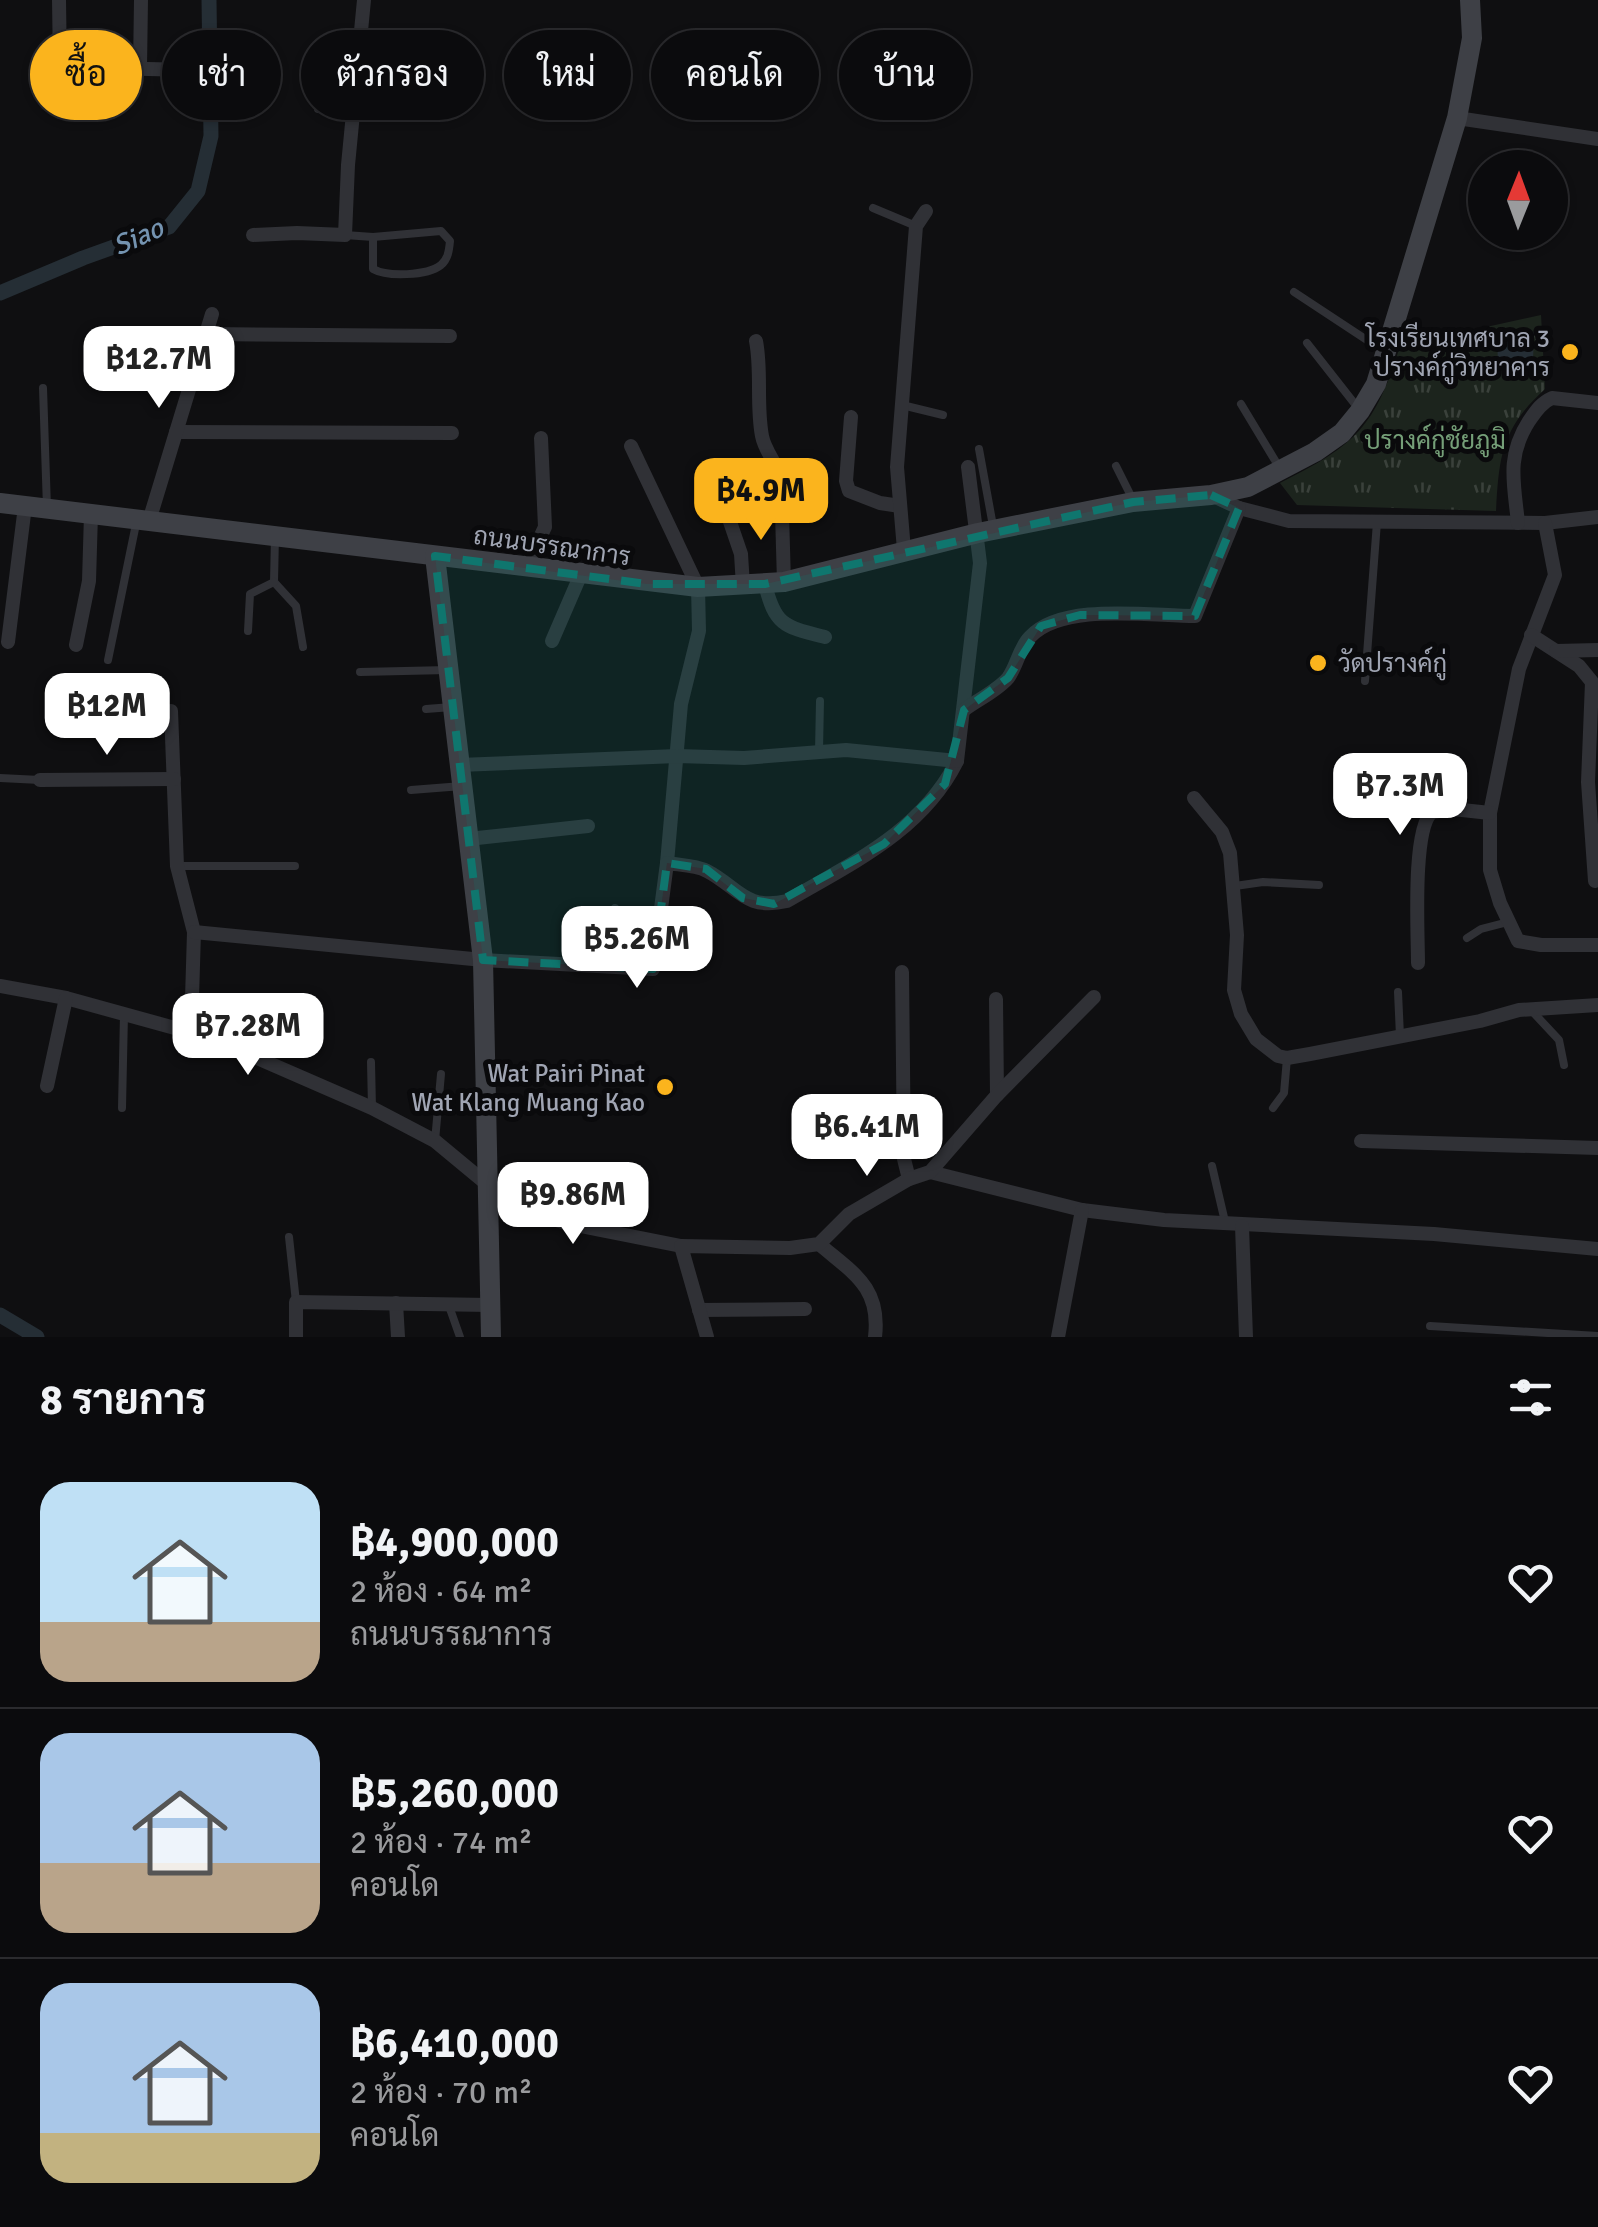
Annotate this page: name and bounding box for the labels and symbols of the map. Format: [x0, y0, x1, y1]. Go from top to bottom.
north arrow [1468, 150, 1568, 250]
water label: Siao [107, 210, 170, 263]
place label: โรงเรียนเทศบาล 3 ปรางค์กู่วิทยาคาร [1364, 322, 1550, 385]
pin: ฿12.7M [78, 326, 240, 411]
marker: โรงเรียนเทศบาล 3 ปรางค์กู่วิทยาคาร [1559, 341, 1581, 363]
park label: ปรางค์กู่ชัยภูมิ [1364, 423, 1506, 458]
pin: ฿4.9M [691, 458, 831, 543]
street label: ถนนบรรณาการ [471, 520, 633, 572]
place label: วัดปรางค์กู่ [1338, 646, 1447, 681]
marker: วัดปรางค์กู่ [1307, 652, 1329, 674]
pin: ฿12M [48, 673, 166, 758]
pin: ฿7.3M [1330, 753, 1470, 838]
pin: ฿5.26M [556, 906, 718, 991]
pin: ฿7.28M [167, 993, 329, 1078]
place label: Wat Pairi Pinat Wat Klang Muang Kao [411, 1058, 645, 1118]
marker: Wat Pairi Pinat Wat Klang Muang Kao [654, 1076, 676, 1098]
pin: ฿6.41M [786, 1094, 948, 1179]
pin: ฿9.86M [492, 1162, 654, 1247]

